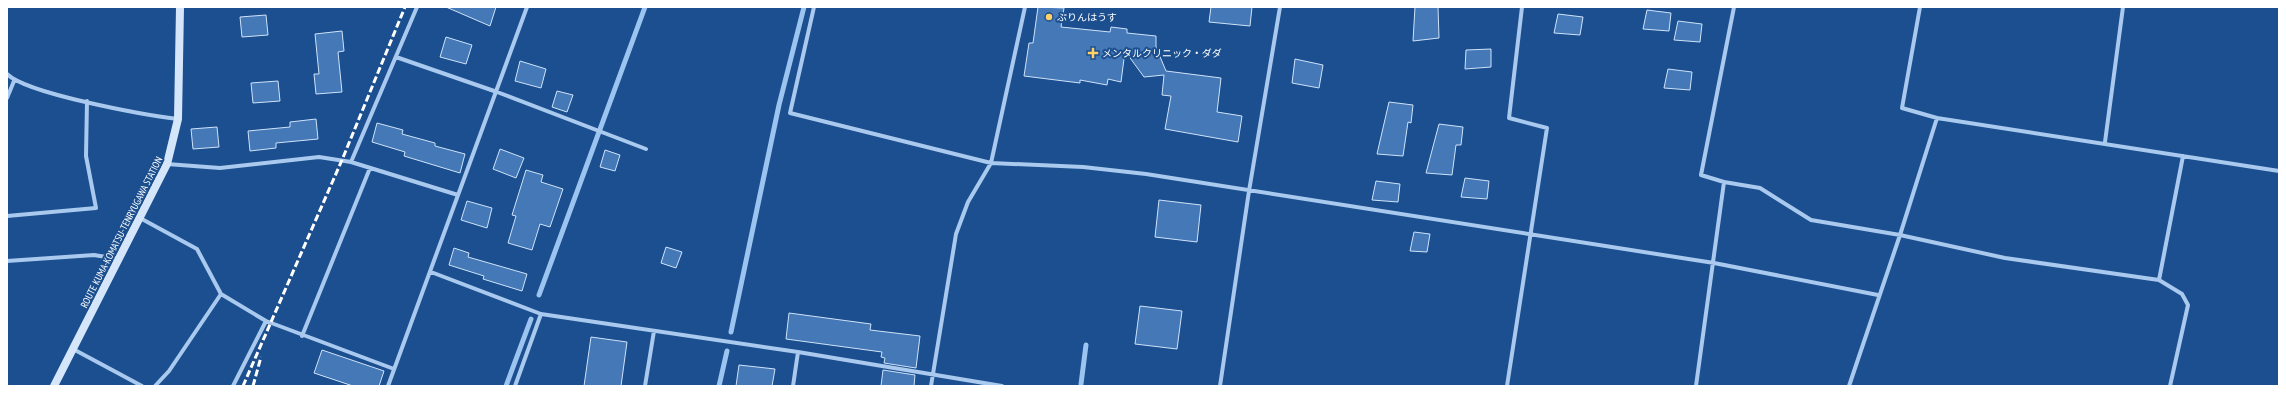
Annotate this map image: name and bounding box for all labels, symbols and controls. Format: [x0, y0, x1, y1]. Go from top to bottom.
place label: ぷりんはうす [1057, 11, 1117, 24]
marker: ぷりんはうす [1044, 12, 1054, 22]
marker: メンタルクリニック・ダダ [1087, 47, 1099, 59]
place label: メンタルクリニック・ダダ [1102, 47, 1222, 60]
street label: ROUTE KUMA-KOMATSU-TENRYUGAWA STATION [77, 154, 165, 310]

